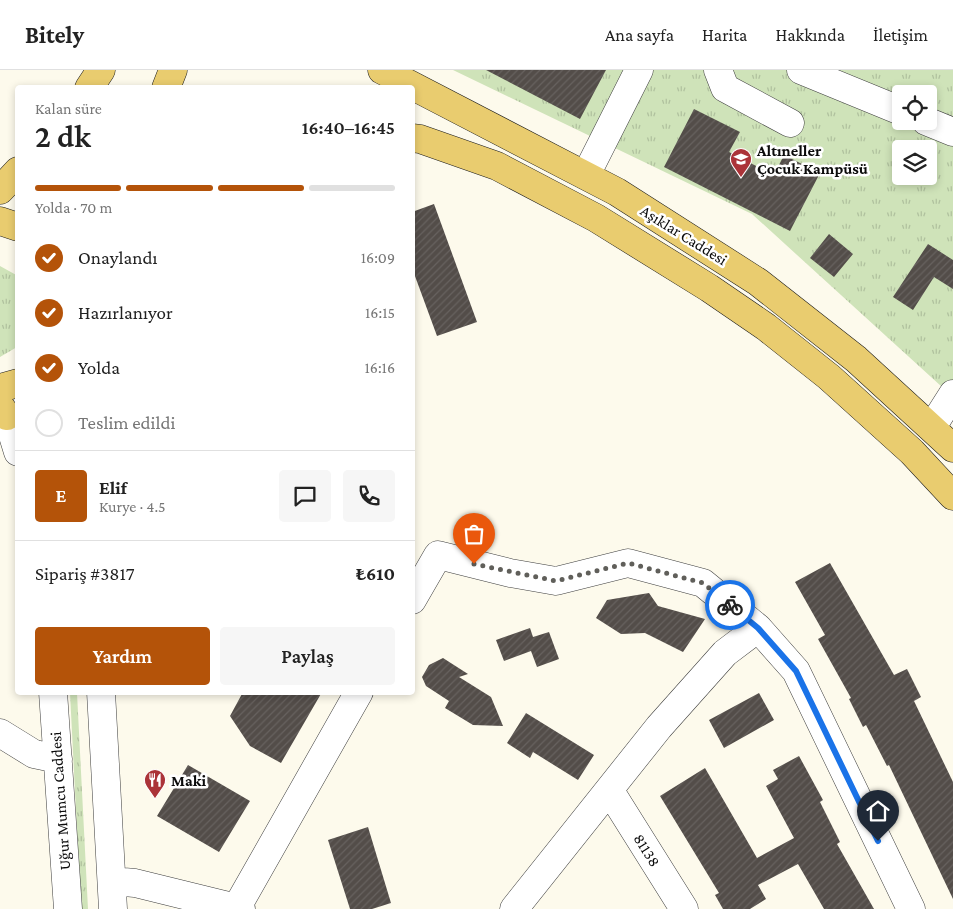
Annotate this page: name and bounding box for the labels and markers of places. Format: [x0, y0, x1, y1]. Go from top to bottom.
place label: Altıneller Çocuk Kampüsü [756, 142, 868, 177]
school or university icon: Altıneller Çocuk Kampüsü [729, 147, 753, 178]
pin [453, 513, 495, 564]
restaurant icon: Maki [143, 768, 167, 799]
place label: Maki [171, 772, 206, 789]
pin [857, 790, 899, 841]

